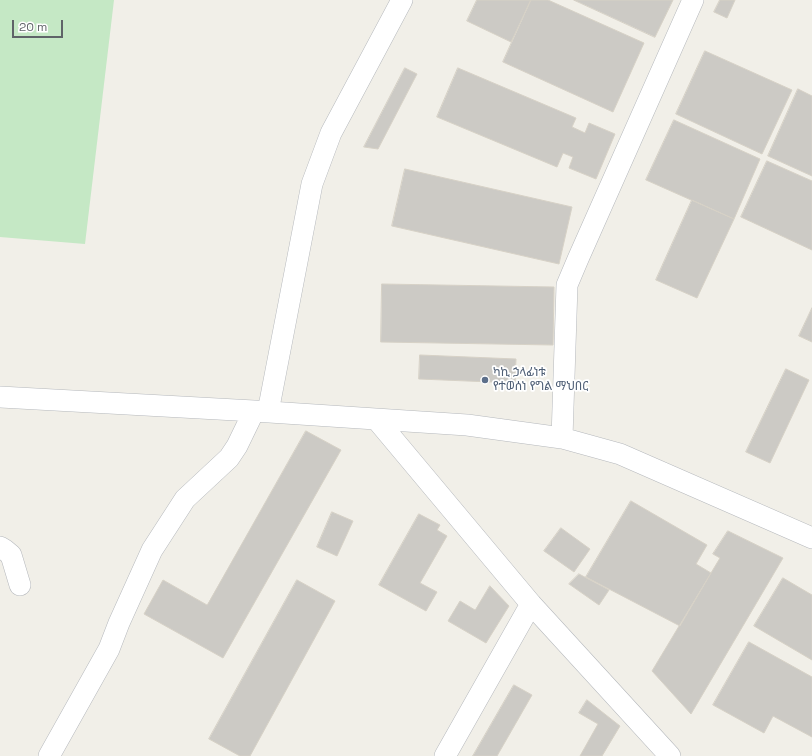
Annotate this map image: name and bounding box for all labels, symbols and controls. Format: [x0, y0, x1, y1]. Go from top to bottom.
scale bar [14, 12, 65, 38]
text: 20 m [19, 19, 47, 35]
place label: ካኪ ኃላፊነቱ የተወሰነ የግል ማህበር [493, 366, 588, 394]
marker: ካኪ ኃላፊነቱ የተወሰነ የግል ማህበር [480, 375, 490, 385]

